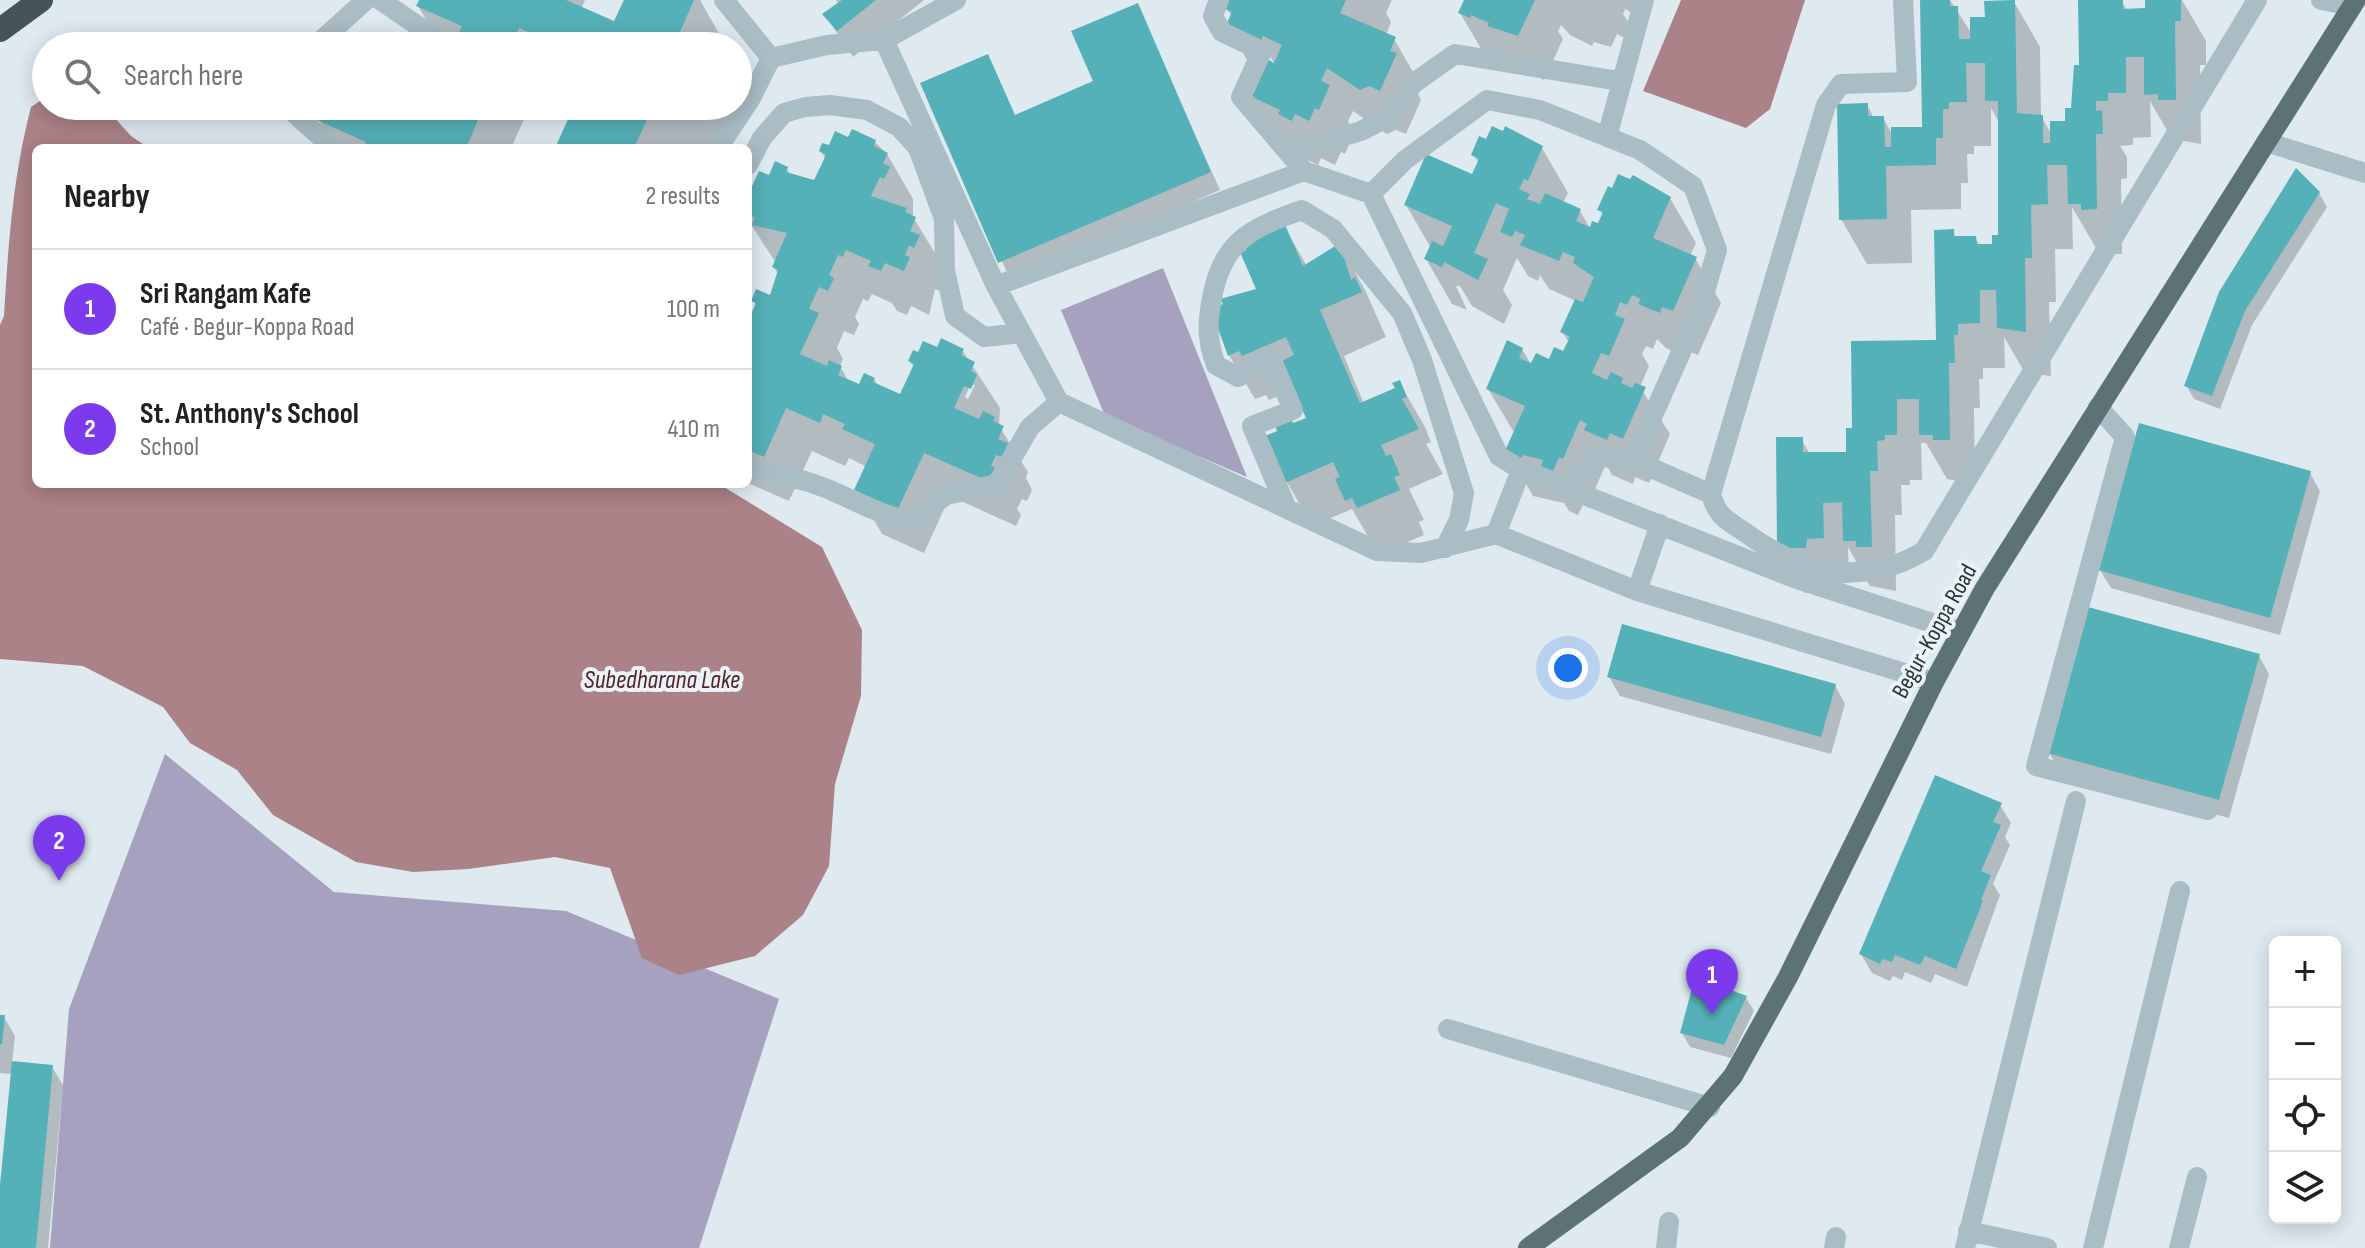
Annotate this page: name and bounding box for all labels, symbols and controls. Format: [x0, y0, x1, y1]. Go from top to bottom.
search box [32, 32, 752, 120]
icon: search [60, 54, 104, 98]
text: Search here [124, 58, 243, 94]
text: Nearby [64, 176, 150, 217]
text: 2 results [646, 181, 720, 212]
text: Sri Rangam Kafe [140, 276, 311, 312]
text: 1 [85, 294, 95, 325]
text: 100 m [667, 294, 720, 325]
text: Café · Begur-Koppa Road [140, 312, 354, 343]
text: St. Anthony's School [140, 396, 359, 432]
text: 2 [84, 414, 96, 445]
text: 410 m [668, 414, 720, 445]
text: School [140, 432, 199, 463]
street label: Begur-Koppa Road [1886, 559, 1983, 703]
your location [1548, 648, 1588, 688]
water label: Subedharana Lake [584, 665, 740, 696]
pin: 2 [33, 815, 85, 881]
map controls [2269, 936, 2341, 1224]
button: + [2269, 936, 2341, 1008]
pin: 1 [1686, 949, 1738, 1015]
button: − [2269, 1008, 2341, 1080]
button: locate [2269, 1080, 2341, 1152]
button: layers [2269, 1152, 2341, 1224]

